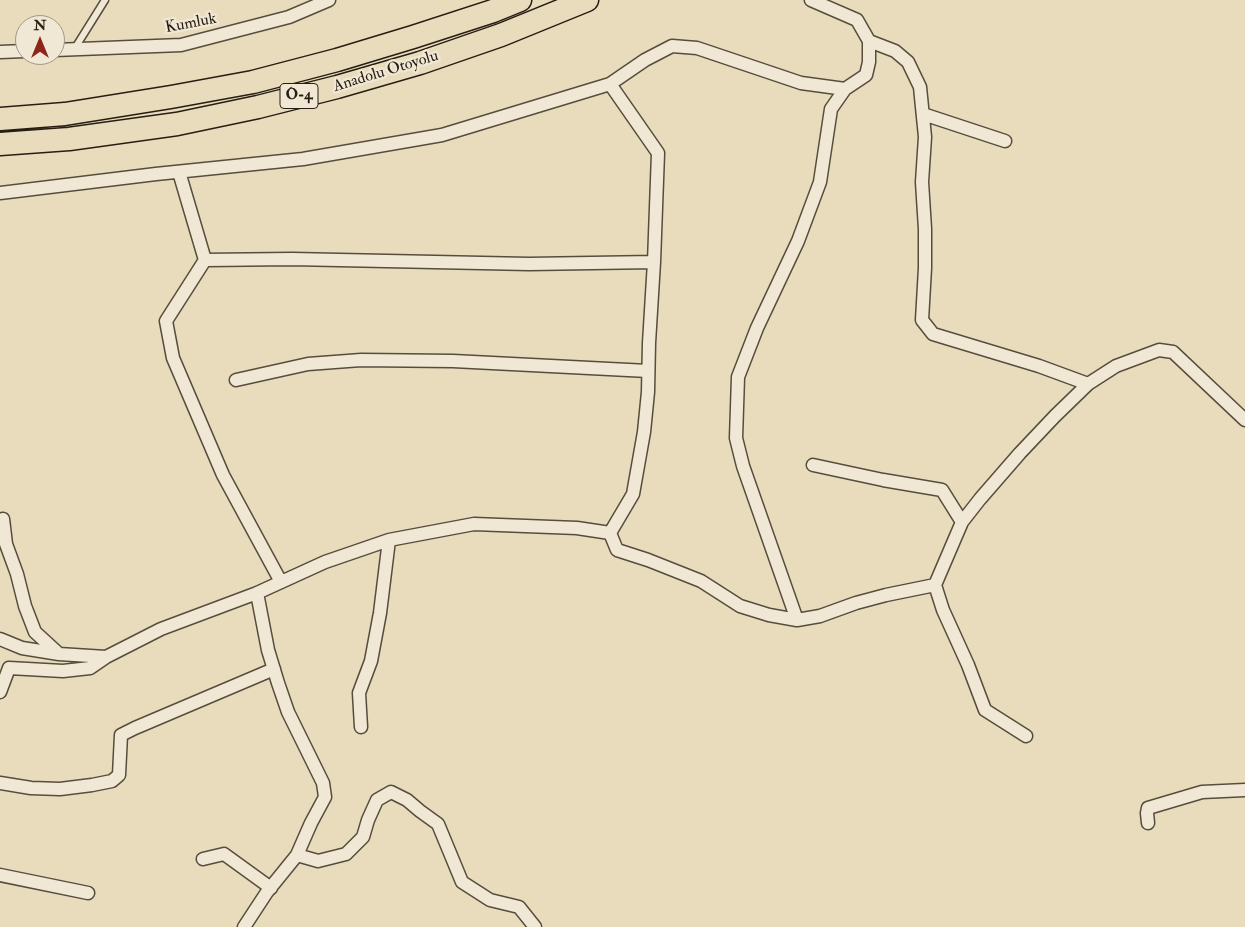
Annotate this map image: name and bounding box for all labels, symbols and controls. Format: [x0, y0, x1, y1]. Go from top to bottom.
street label: Kumluk [164, 10, 218, 38]
north arrow [15, 15, 65, 65]
text: N [34, 17, 46, 34]
street label: Anadolu Otoyolu [331, 47, 441, 97]
road number: O-4 [280, 84, 318, 108]

